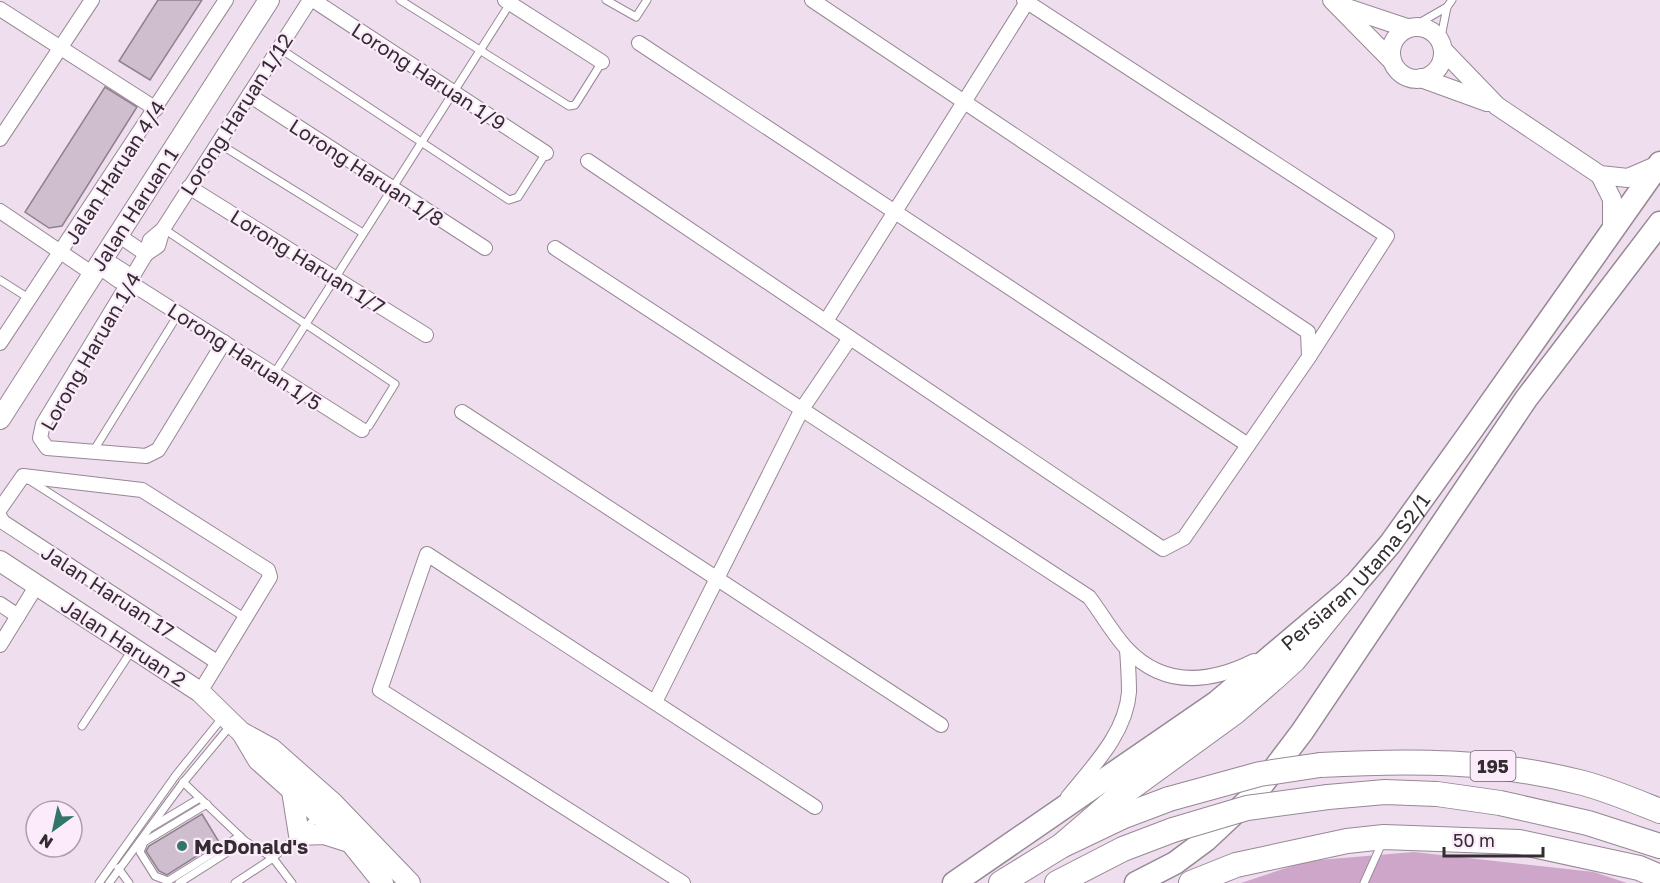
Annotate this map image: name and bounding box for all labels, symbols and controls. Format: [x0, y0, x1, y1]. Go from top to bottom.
street label: Lorong Haruan 1/9 [347, 17, 511, 135]
street label: Lorong Haruan 1/12 [175, 29, 297, 199]
street label: Jalan Haruan 4/4 [59, 96, 169, 248]
street label: Lorong Haruan 1/8 [285, 113, 449, 231]
street label: Jalan Haruan 1 [85, 143, 183, 275]
street label: Lorong Haruan 1/7 [226, 204, 390, 318]
street label: Lorong Haruan 1/4 [35, 268, 145, 434]
street label: Lorong Haruan 1/5 [164, 297, 326, 415]
street label: Persiaran Utama S2/1 [1276, 488, 1435, 655]
street label: Jalan Haruan 17 [37, 539, 179, 643]
street label: Jalan Haruan 2 [57, 593, 191, 691]
road number: 195 [1470, 751, 1516, 781]
north arrow [24, 799, 84, 859]
scale bar [1444, 820, 1543, 858]
text: 50 m [1453, 829, 1495, 851]
text: N [35, 830, 56, 853]
place label: McDonald's [194, 834, 308, 858]
marker: McDonald's [175, 839, 189, 853]

